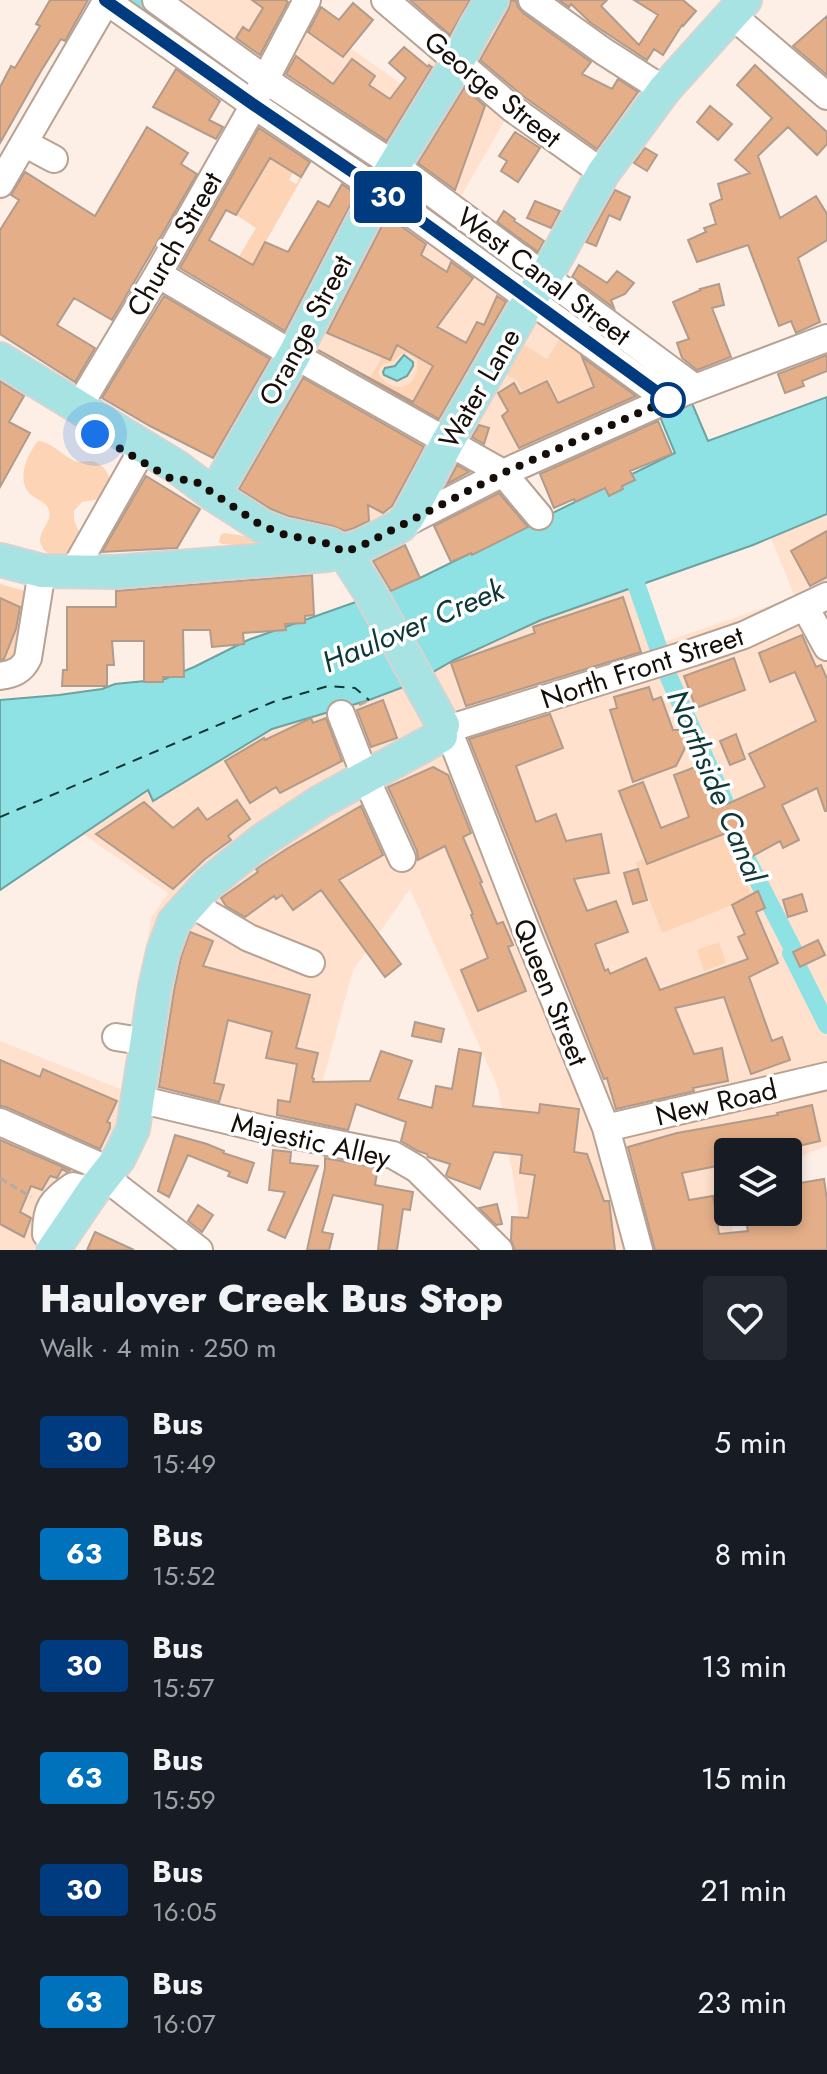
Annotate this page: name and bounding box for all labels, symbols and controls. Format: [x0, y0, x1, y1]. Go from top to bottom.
street label: George Street [415, 21, 570, 158]
street label: Church Street [116, 164, 233, 324]
line badge: 30 [352, 171, 424, 223]
text: 30 [370, 176, 406, 217]
street label: West Canal Street [448, 197, 640, 356]
street label: Orange Street [248, 247, 363, 413]
street label: Water Lane [428, 321, 530, 456]
unlabelled marker [651, 383, 685, 417]
your location [75, 414, 115, 454]
water label: Haulover Creek [315, 567, 511, 683]
street label: North Front Street [536, 615, 749, 720]
water label: Northside Canal [656, 683, 777, 890]
street label: Queen Street [502, 912, 599, 1072]
street label: New Road [651, 1069, 781, 1136]
street label: Majestic Alley [227, 1102, 395, 1179]
map controls [714, 1138, 802, 1226]
button: layers [714, 1138, 802, 1226]
text: Haulover Creek Bus Stop [40, 1271, 503, 1326]
button: heart [703, 1276, 787, 1360]
text: Walk · 4 min · 250 m [40, 1329, 277, 1367]
text: Bus [152, 1402, 203, 1445]
text: 30 [66, 1421, 102, 1462]
text: 5 min [714, 1421, 787, 1464]
text: 15:49 [152, 1445, 216, 1483]
text: Bus [152, 1514, 203, 1557]
text: 63 [66, 1533, 102, 1574]
text: 8 min [715, 1533, 787, 1576]
text: 15:52 [152, 1557, 216, 1595]
text: Bus [152, 1626, 203, 1669]
text: 30 [66, 1645, 102, 1686]
text: 13 min [701, 1645, 787, 1688]
text: 15:57 [152, 1669, 214, 1707]
text: Bus [152, 1738, 203, 1781]
text: 63 [66, 1757, 102, 1798]
text: 15 min [701, 1757, 787, 1800]
text: 15:59 [152, 1781, 216, 1819]
text: Bus [152, 1850, 203, 1893]
text: 30 [66, 1869, 102, 1910]
text: 21 min [700, 1869, 787, 1912]
text: 16:05 [152, 1893, 217, 1931]
text: Bus [152, 1962, 203, 2005]
text: 63 [66, 1981, 102, 2022]
text: 23 min [698, 1981, 787, 2024]
text: 16:07 [152, 2005, 216, 2043]

